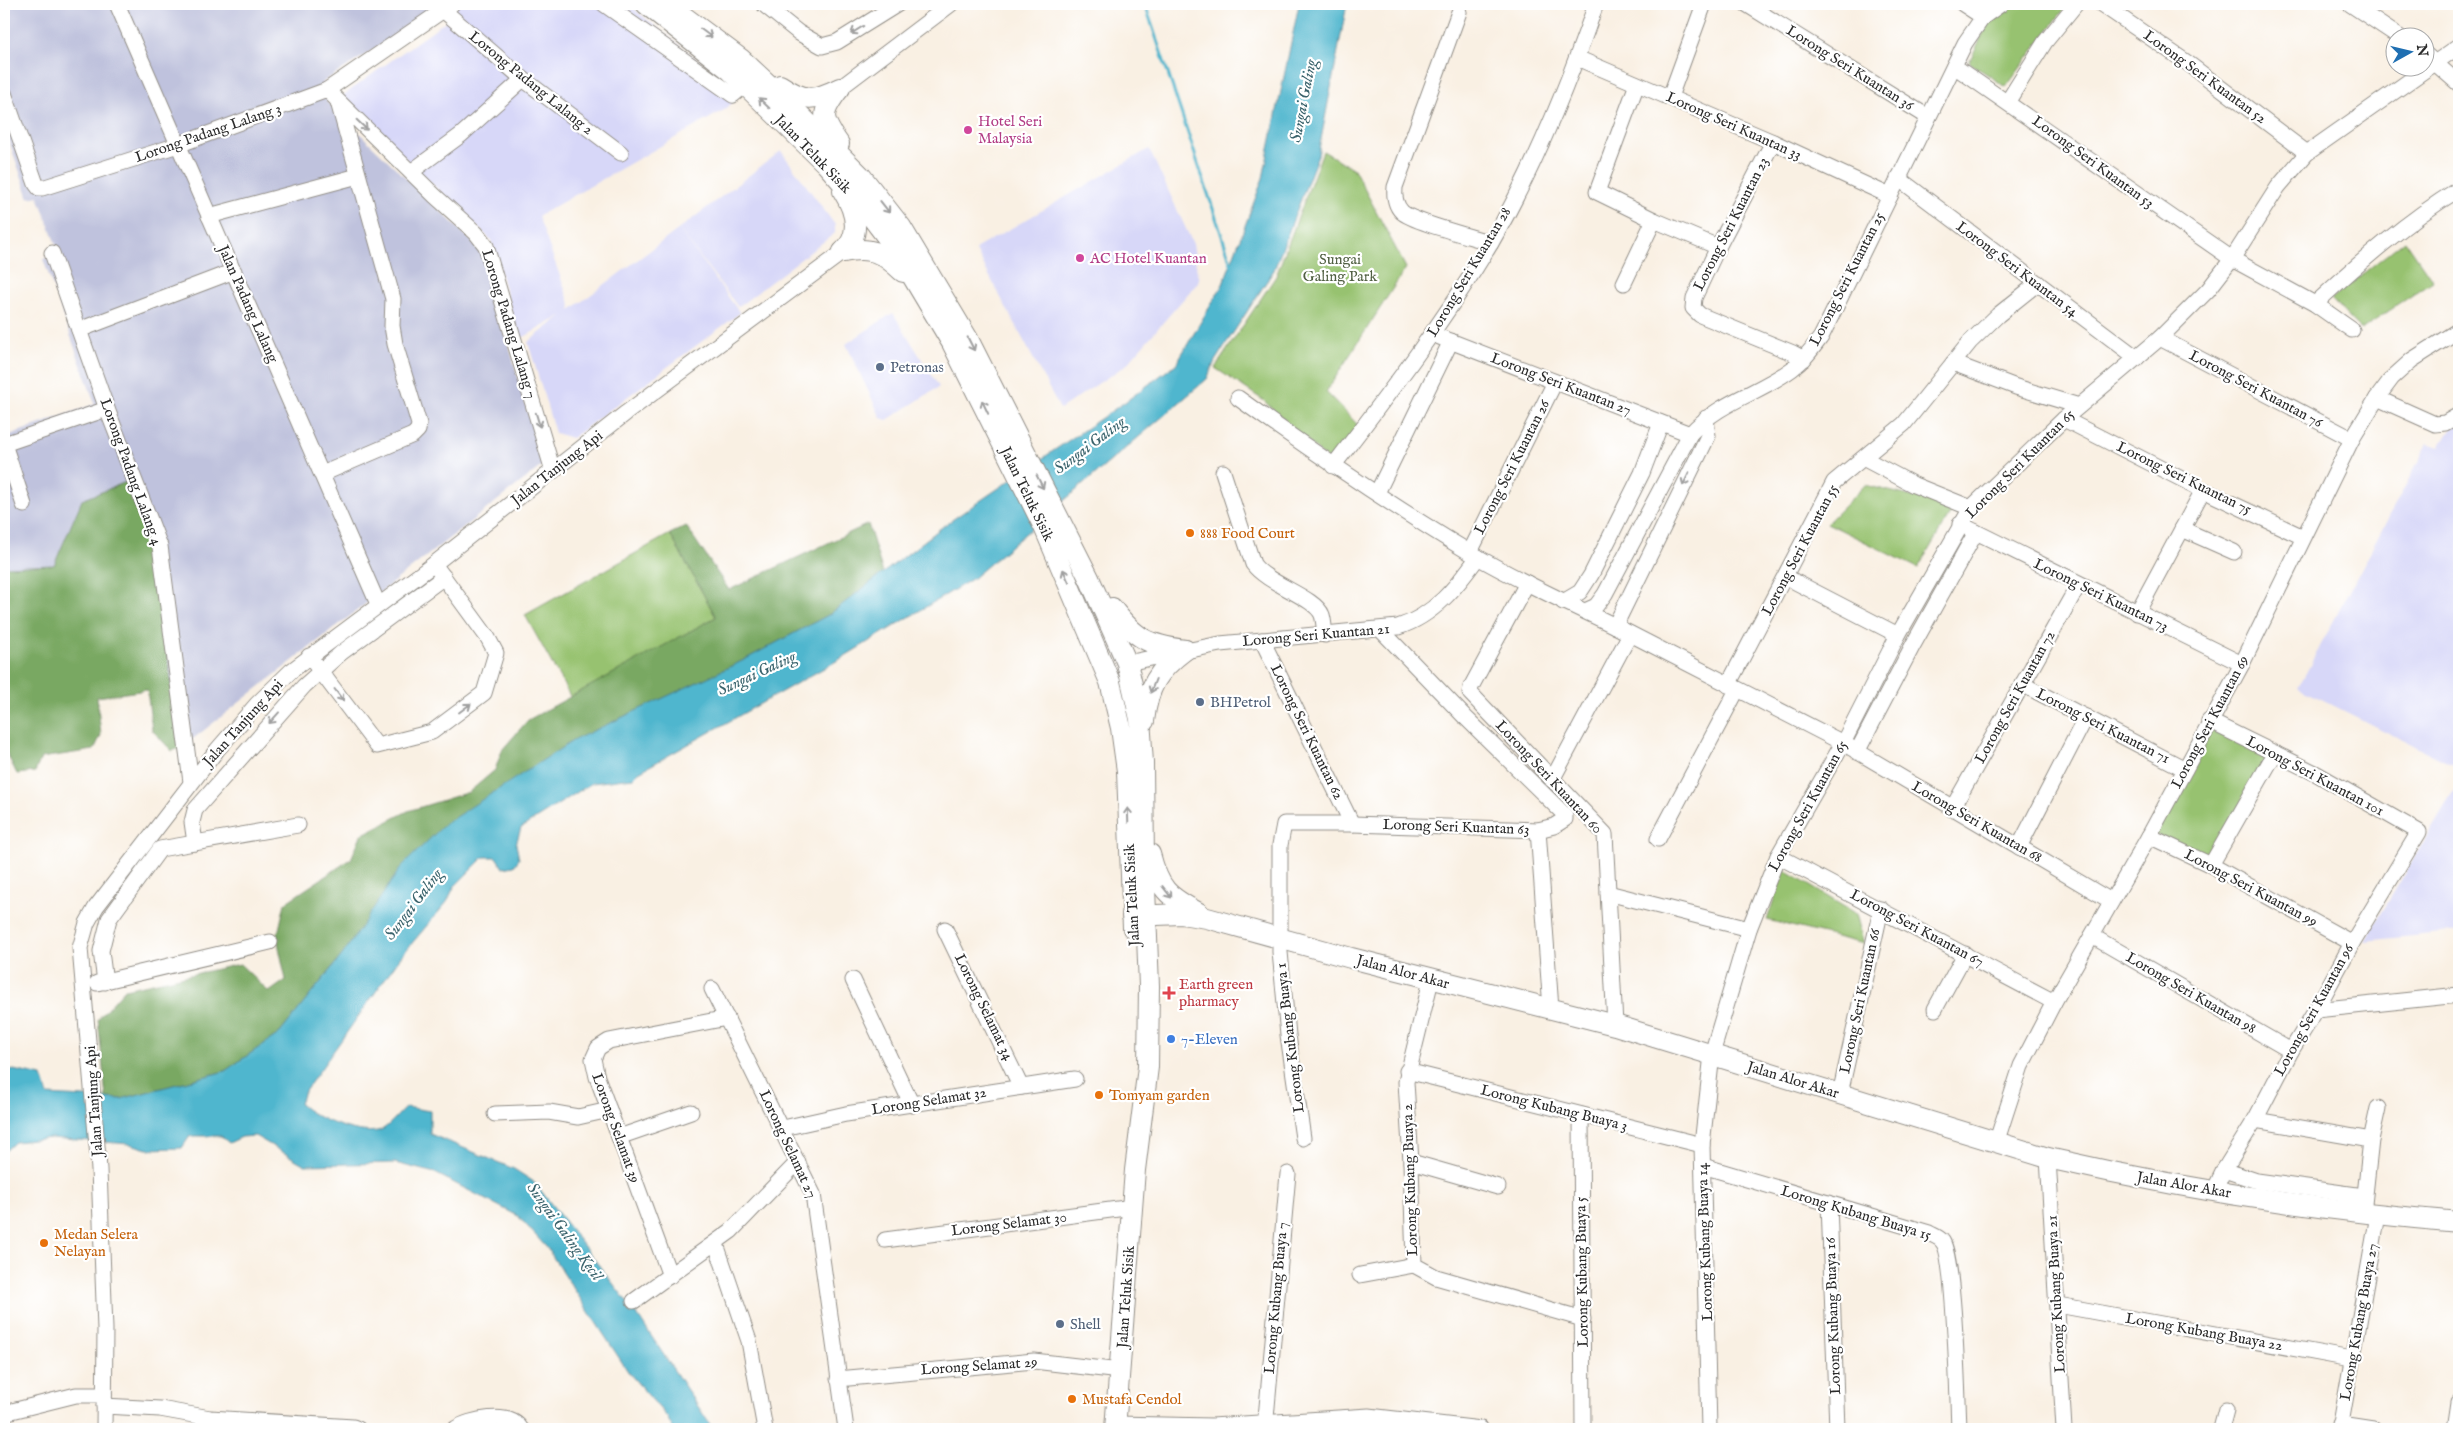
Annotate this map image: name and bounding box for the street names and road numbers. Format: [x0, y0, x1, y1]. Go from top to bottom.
street label: Lorong Seri Kuantan 36 [1783, 21, 1918, 115]
street label: Lorong Seri Kuantan 52 [2140, 26, 2270, 128]
street label: Lorong Padang Lalang 2 [465, 27, 597, 139]
street label: Lorong Seri Kuantan 33 [1663, 88, 1805, 164]
street label: Lorong Padang Lalang 3 [132, 99, 284, 167]
street label: Jalan Teluk Sisik [769, 109, 856, 198]
street label: Lorong Seri Kuantan 53 [2028, 111, 2158, 213]
street label: Lorong Seri Kuantan 23 [1689, 154, 1773, 294]
street label: Lorong Seri Kuantan 28 [1423, 204, 1515, 340]
street label: Lorong Seri Kuantan 25 [1805, 208, 1889, 349]
street label: Lorong Seri Kuantan 54 [1952, 217, 2082, 321]
street label: Jalan Padang Lalang [213, 240, 283, 367]
street label: Lorong Padang Lalang 7 [477, 247, 541, 401]
street label: Lorong Seri Kuantan 76 [2186, 346, 2327, 433]
street label: Lorong Seri Kuantan 27 [1488, 348, 1634, 420]
street label: Lorong Padang Lalang 4 [96, 396, 167, 549]
street label: Lorong Seri Kuantan 26 [1470, 396, 1554, 537]
street label: Lorong Seri Kuantan 65 [1961, 405, 2079, 523]
street label: Jalan Tanjung Api [506, 426, 607, 511]
street label: Lorong Seri Kuantan 75 [2114, 437, 2255, 519]
street label: Jalan Teluk Sisik [995, 442, 1058, 545]
street label: Lorong Seri Kuantan 55 [1757, 481, 1843, 619]
street label: Lorong Seri Kuantan 73 [2030, 554, 2172, 636]
street label: Lorong Seri Kuantan 21 [1242, 619, 1390, 651]
street label: Lorong Seri Kuantan 72 [1971, 627, 2059, 767]
street label: Lorong Seri Kuantan 69 [2167, 652, 2253, 792]
street label: Lorong Seri Kuantan 62 [1266, 661, 1348, 803]
street label: Jalan Tanjung Api [197, 675, 287, 772]
street label: Lorong Seri Kuantan 71 [2033, 684, 2173, 768]
street label: Lorong Seri Kuantan 60 [1491, 716, 1607, 838]
street label: Lorong Seri Kuantan 101 [2243, 732, 2387, 820]
street label: Lorong Seri Kuantan 65 [1764, 737, 1852, 875]
street label: Lorong Seri Kuantan 68 [1908, 777, 2046, 867]
street label: Lorong Seri Kuantan 63 [1382, 815, 1530, 839]
street label: Jalan Teluk Sisik [1120, 842, 1144, 949]
street label: Lorong Seri Kuantan 99 [2181, 845, 2321, 931]
street label: Lorong Seri Kuantan 67 [1847, 885, 1987, 971]
street label: Lorong Seri Kuantan 66 [1835, 926, 1885, 1075]
street label: Lorong Seri Kuantan 96 [2270, 940, 2358, 1079]
street label: Lorong Seri Kuantan 98 [2122, 948, 2260, 1038]
street label: Jalan Alor Akar [1353, 950, 1452, 994]
street label: Lorong Selamat 34 [950, 951, 1018, 1064]
street label: Lorong Kubang Buaya 1 [1271, 962, 1309, 1114]
street label: Jalan Tanjung Api [81, 1045, 107, 1159]
street label: Jalan Alor Akar [1743, 1056, 1842, 1103]
street label: Lorong Selamat 39 [587, 1070, 645, 1186]
street label: Lorong Kubang Buaya 3 [1478, 1081, 1630, 1135]
street label: Lorong Selamat 32 [870, 1083, 988, 1119]
street label: Lorong Selamat 27 [755, 1087, 821, 1201]
street label: Lorong Kubang Buaya 2 [1398, 1104, 1422, 1256]
street label: Lorong Kubang Buaya 14 [1693, 1162, 1717, 1321]
street label: Jalan Alor Akar [2134, 1167, 2233, 1203]
street label: Lorong Kubang Buaya 15 [1778, 1181, 1934, 1245]
street label: Lorong Kubang Buaya 5 [1571, 1196, 1593, 1348]
street label: Lorong Selamat 30 [950, 1207, 1068, 1241]
street label: Lorong Kubang Buaya 21 [2042, 1215, 2070, 1373]
street label: Lorong Kubang Buaya 7 [1260, 1221, 1292, 1375]
street label: Lorong Kubang Buaya 16 [1821, 1236, 1845, 1395]
street label: Lorong Kubang Buaya 27 [2336, 1242, 2382, 1402]
street label: Jalan Teluk Sisik [1113, 1244, 1139, 1351]
street label: Lorong Kubang Buaya 22 [2124, 1309, 2284, 1355]
street label: Lorong Selamat 29 [920, 1352, 1038, 1380]

